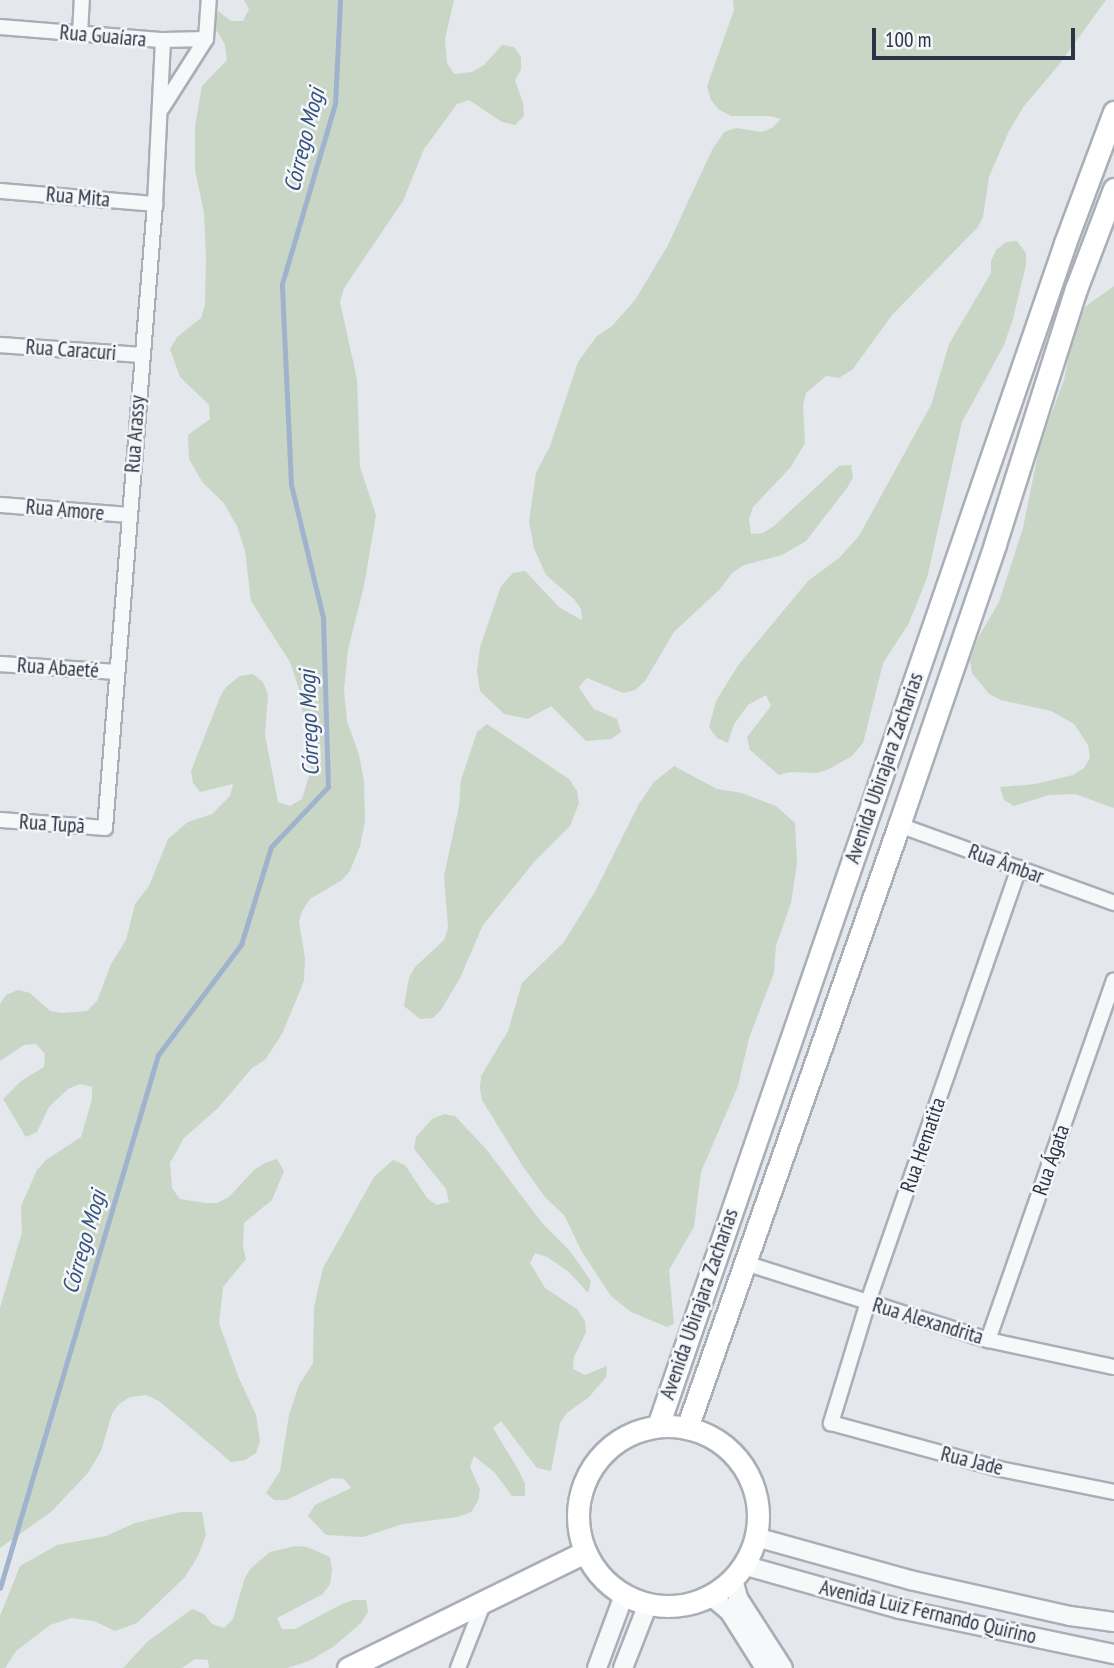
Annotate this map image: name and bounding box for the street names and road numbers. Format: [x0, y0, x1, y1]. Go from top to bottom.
street label: Rua Guaíara [59, 20, 147, 52]
street label: Rua Mita [45, 182, 111, 212]
street label: Rua Caracuri [25, 334, 117, 366]
street label: Rua Arassy [120, 394, 150, 474]
street label: Rua Amore [24, 494, 106, 526]
street label: Rua Abaeté [16, 653, 100, 683]
street label: Avenida Ubirajara Zacharias [839, 669, 929, 867]
street label: Rua Tupã [18, 809, 86, 839]
street label: Rua Âmbar [965, 839, 1047, 889]
street label: Rua Hematita [895, 1094, 951, 1196]
street label: Rua Ágata [1027, 1121, 1075, 1199]
street label: Avenida Ubirajara Zacharias [654, 1205, 744, 1403]
street label: Rua Alexandrita [869, 1292, 987, 1350]
street label: Rua Jade [938, 1441, 1006, 1481]
street label: Avenida Luiz Fernando Quirino [817, 1575, 1039, 1649]

